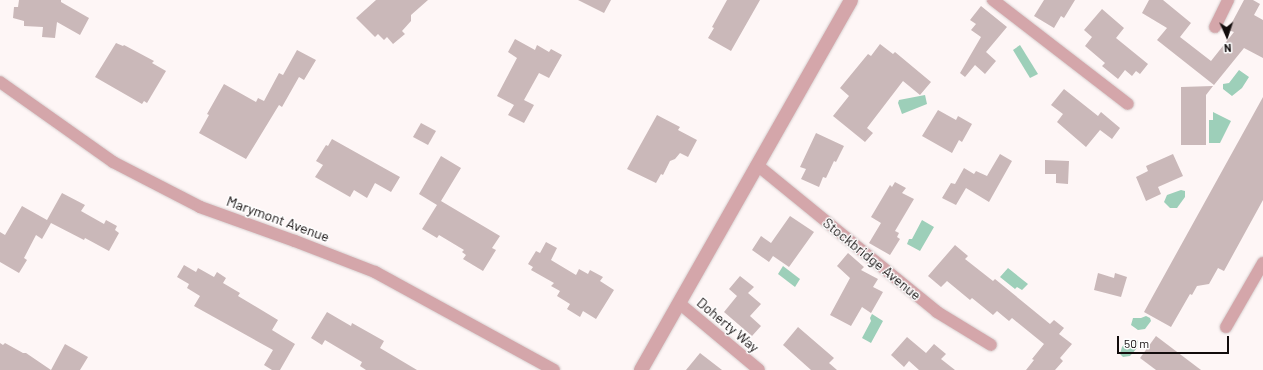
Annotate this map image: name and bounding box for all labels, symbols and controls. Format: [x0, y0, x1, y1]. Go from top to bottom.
north arrow [1207, 16, 1247, 56]
text: N [1224, 42, 1232, 55]
street label: Marymont Avenue [224, 193, 332, 245]
street label: Stockbridge Avenue [820, 214, 924, 304]
street label: Doherty Way [693, 294, 763, 356]
scale bar [1119, 328, 1231, 354]
text: 50 m [1124, 336, 1149, 350]

